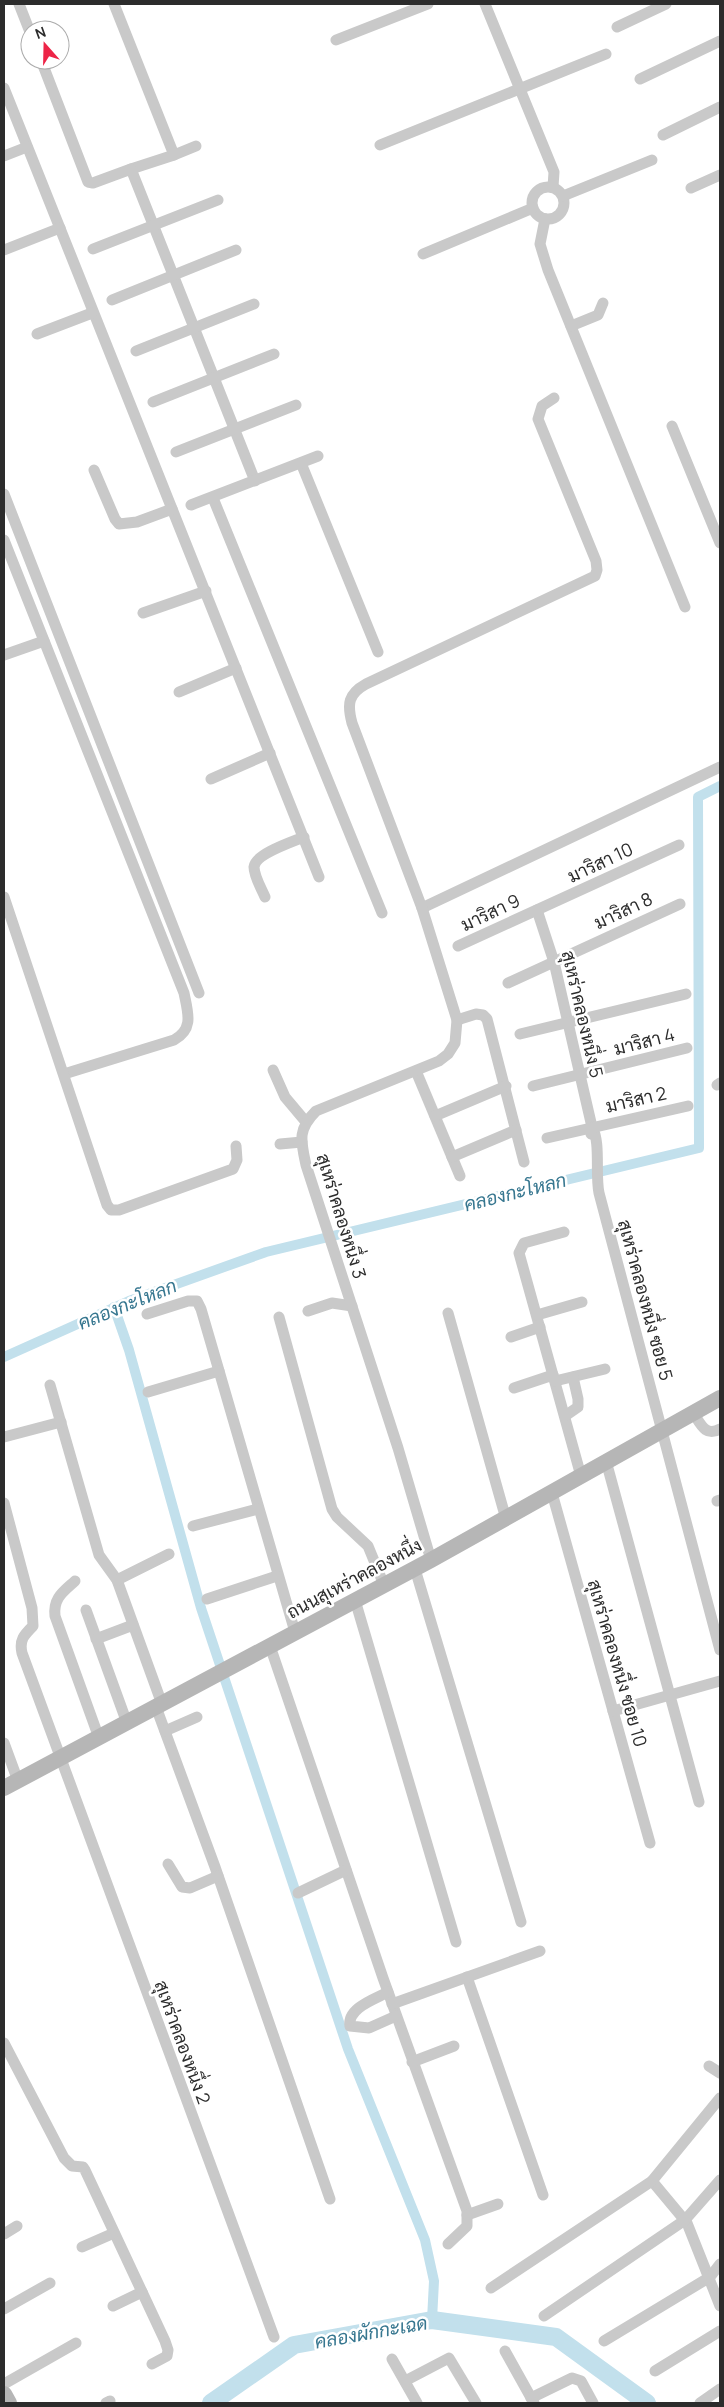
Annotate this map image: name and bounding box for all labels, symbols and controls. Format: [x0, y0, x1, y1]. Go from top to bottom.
north arrow [20, 20, 70, 70]
text: N [32, 22, 48, 43]
street label: มาริสา 10 [564, 836, 636, 888]
street label: มาริสา 8 [590, 886, 656, 934]
street label: มาริสา 9 [457, 888, 523, 936]
street label: สุเหร่าคลองหนึ่ง 5 [556, 947, 612, 1080]
street label: มาริสา 4 [611, 1022, 677, 1060]
street label: มาริสา 2 [603, 1080, 669, 1118]
street label: สุเหร่าคลองหนึ่ง 3 [311, 1150, 375, 1282]
water label: คลองกะโหลก [461, 1167, 569, 1217]
street label: สุเหร่าคลองหนึ่ง ซอย 5 [612, 1216, 682, 1383]
water label: คลองกะโหลก [74, 1272, 180, 1336]
street label: ถนนสุเหร่าคลองหนึ่ง [281, 1530, 426, 1625]
street label: สุเหร่าคลองหนึ่ง ซอย 10 [582, 1576, 656, 1750]
street label: สุเหร่าคลองหนึ่ง 2 [149, 1976, 219, 2107]
water label: คลองผักกะเฉด [313, 2309, 429, 2355]

